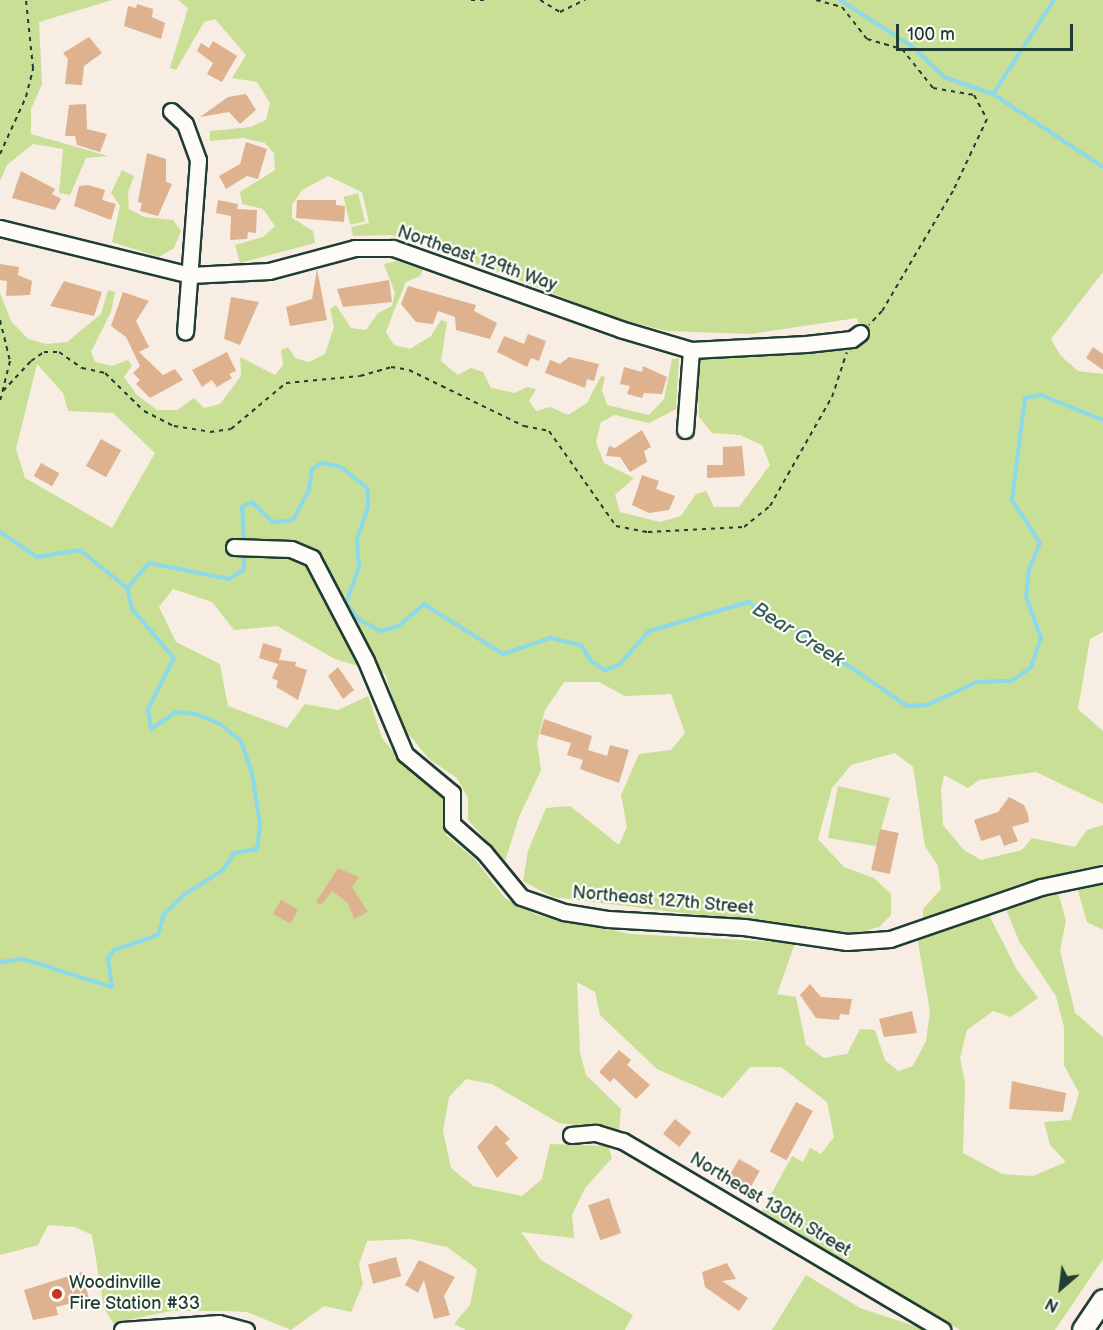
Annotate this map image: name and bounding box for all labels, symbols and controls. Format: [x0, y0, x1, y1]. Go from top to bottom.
scale bar [899, 12, 1076, 50]
text: 100 m [907, 24, 955, 45]
street label: Northeast 129th Way [394, 221, 560, 297]
water label: Bear Creek [748, 597, 848, 673]
street label: Northeast 127th Street [571, 882, 755, 920]
street label: Northeast 130th Street [685, 1148, 855, 1262]
north arrow [1031, 1258, 1091, 1318]
place label: Woodinville Fire Station #33 [69, 1273, 200, 1316]
marker: Woodinville Fire Station #33 [50, 1287, 64, 1301]
text: N [1043, 1293, 1062, 1316]

